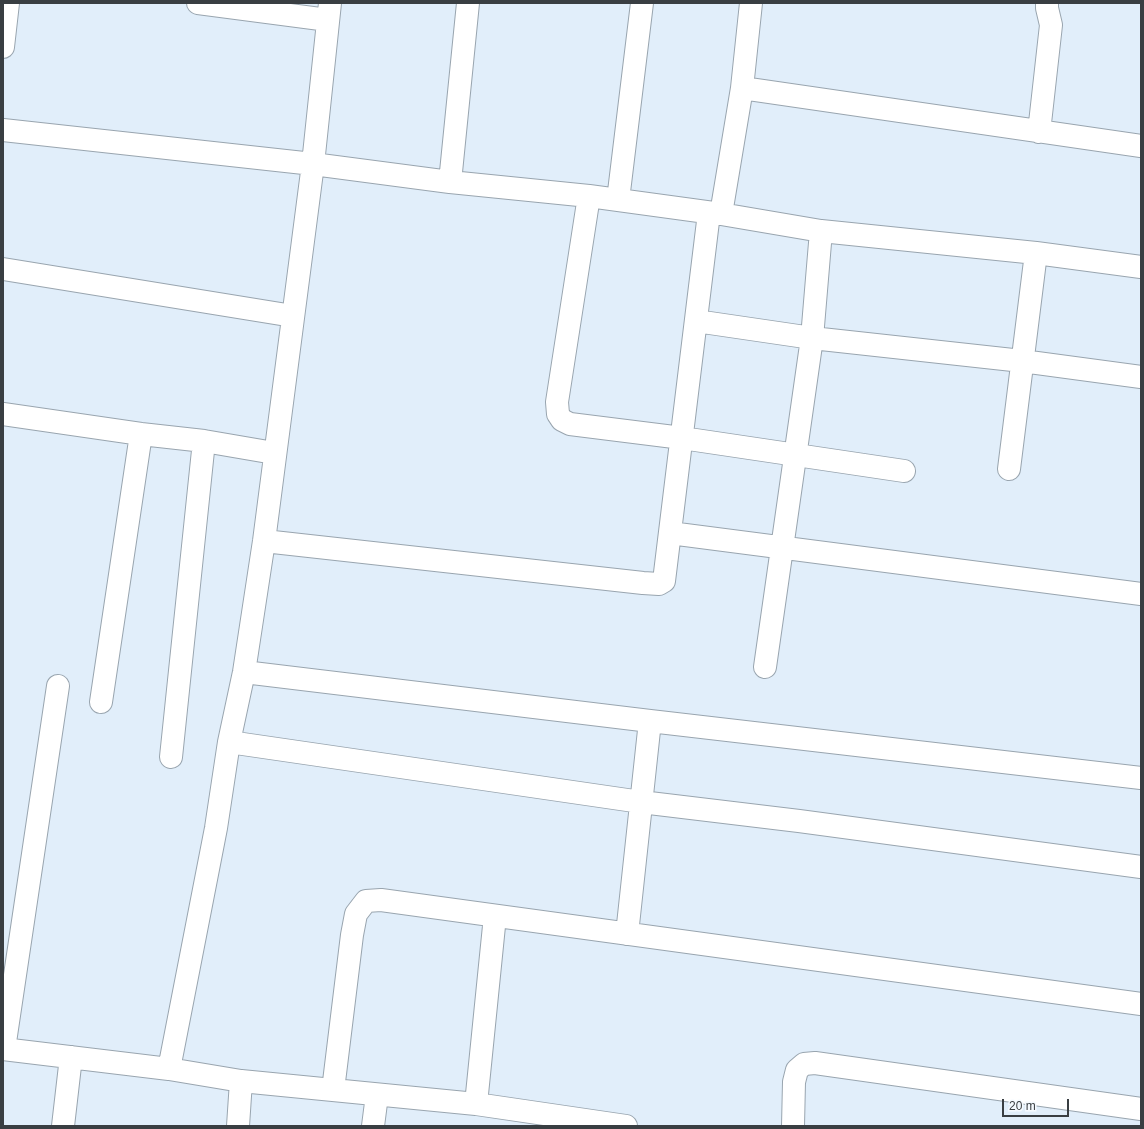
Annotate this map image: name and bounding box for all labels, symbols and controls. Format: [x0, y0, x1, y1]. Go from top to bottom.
scale bar [1004, 1091, 1071, 1117]
text: 20 m [1009, 1099, 1036, 1113]

